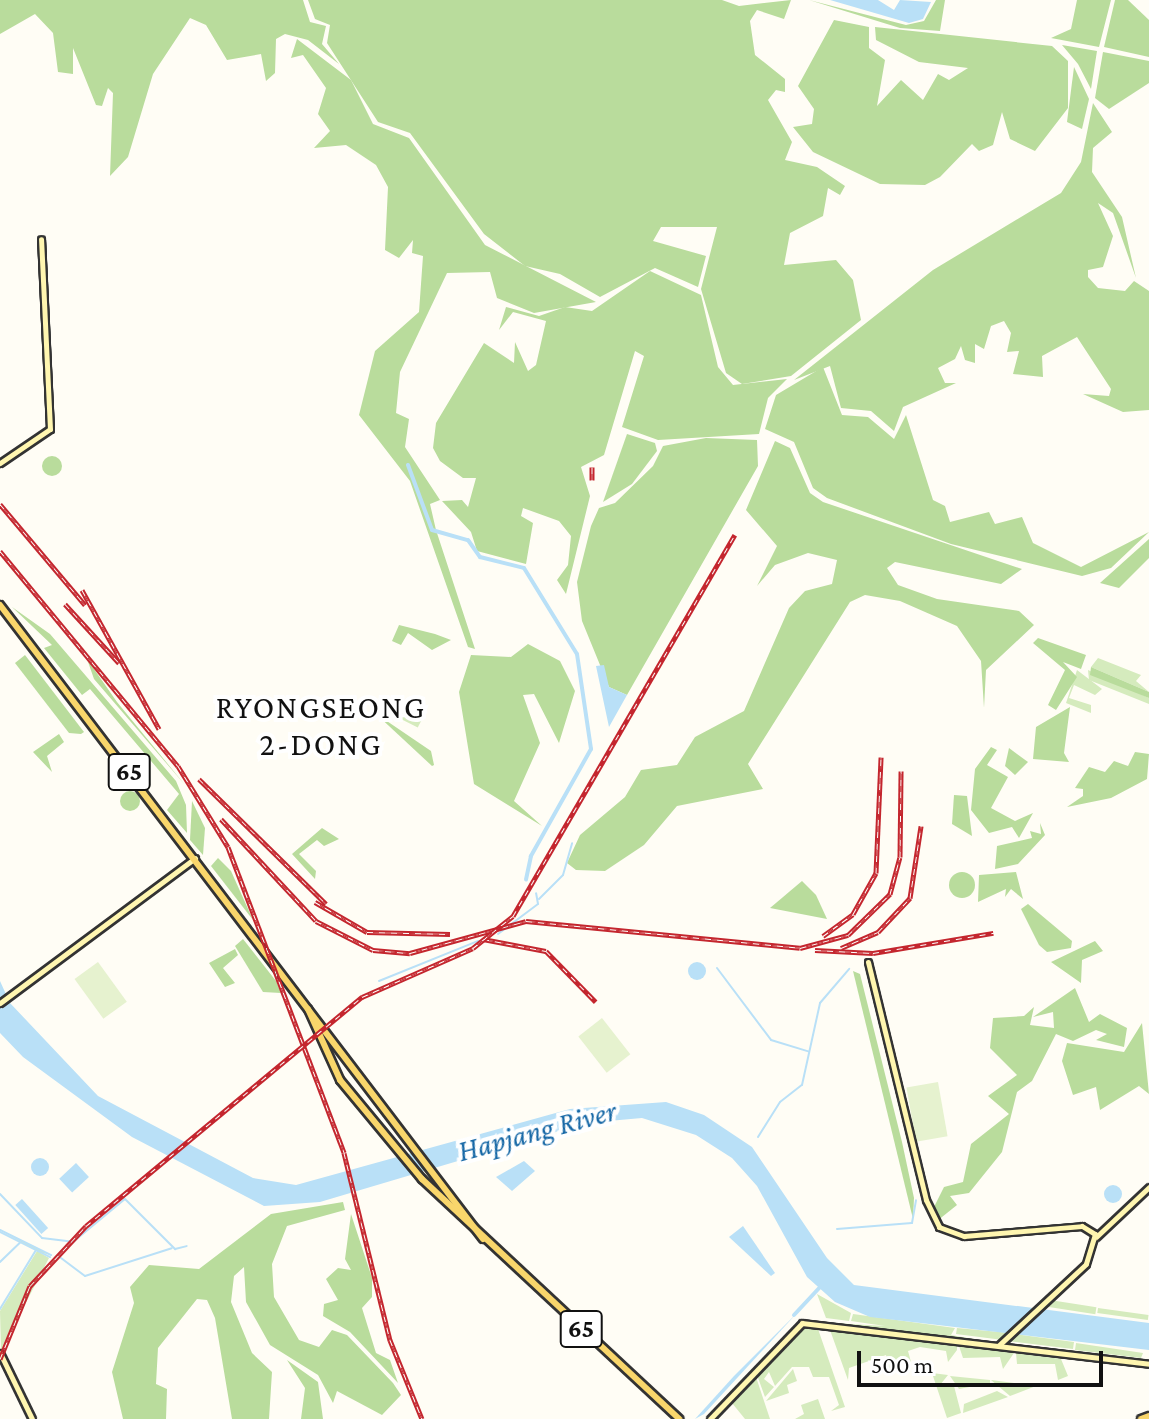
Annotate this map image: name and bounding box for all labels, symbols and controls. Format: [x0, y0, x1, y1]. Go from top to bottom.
district label: RYONGSEONG 2-DONG [216, 689, 426, 764]
road number: 65 [107, 750, 151, 794]
water label: Hapjang River [454, 1093, 620, 1169]
road number: 65 [559, 1307, 603, 1351]
scale bar [861, 1335, 1107, 1385]
text: 500 m [871, 1351, 933, 1378]

